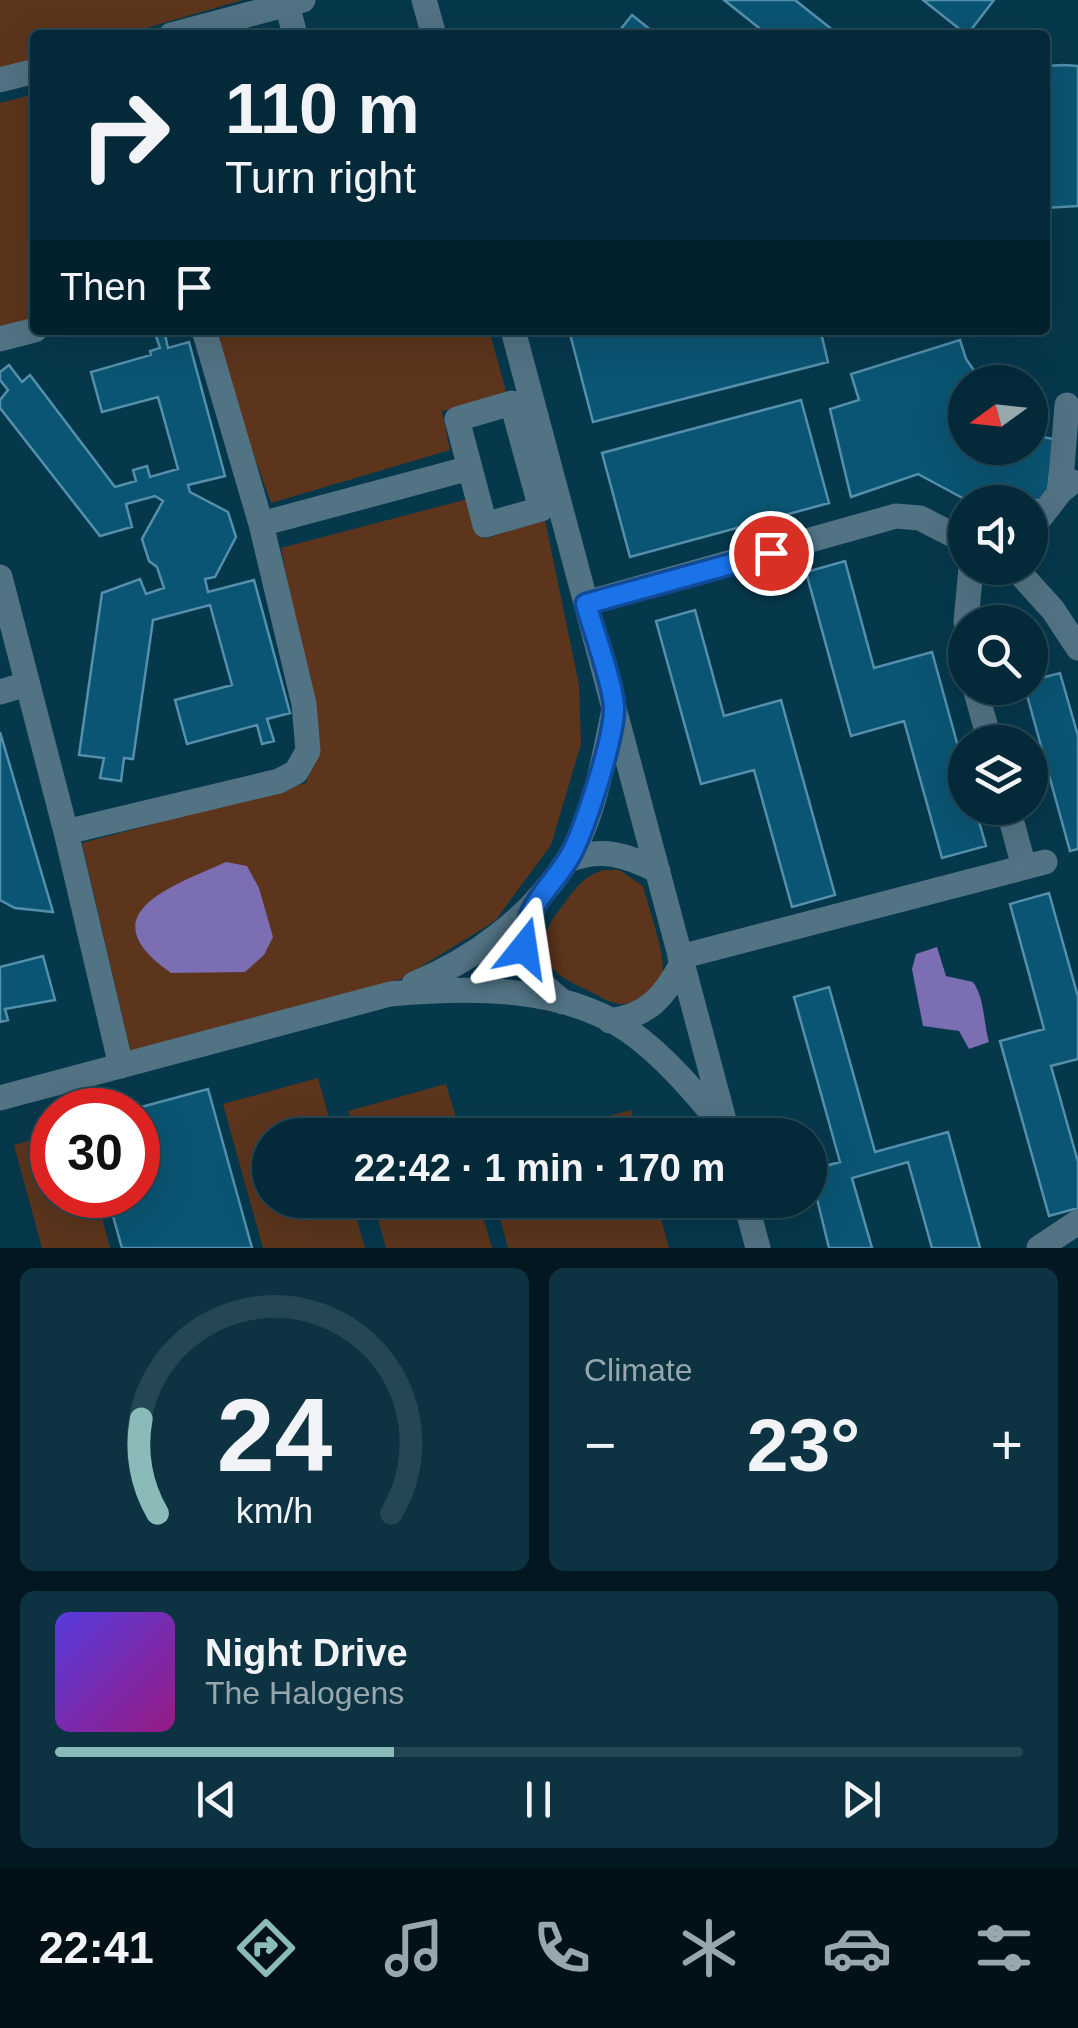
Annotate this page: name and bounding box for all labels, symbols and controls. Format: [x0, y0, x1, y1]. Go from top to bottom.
icon: right [60, 70, 190, 200]
text: 110 m [225, 70, 420, 148]
text: Turn right [225, 152, 416, 203]
icon: arrive [167, 260, 222, 315]
text: Then [60, 266, 147, 308]
north arrow [948, 365, 1048, 465]
map controls [948, 365, 1048, 825]
button: sound [948, 485, 1048, 585]
pin [729, 511, 814, 596]
icon: arrive [744, 526, 799, 581]
button: search [948, 605, 1048, 705]
button: layers [948, 725, 1048, 825]
position arrow [472, 896, 576, 1000]
speed limit sign: 30 [30, 1088, 160, 1218]
text: 22:42 · 1 min · 170 m [354, 1147, 725, 1189]
text: Climate [584, 1352, 692, 1388]
text: 24 [217, 1377, 332, 1493]
text: 23° [747, 1403, 860, 1487]
text: − [584, 1414, 616, 1476]
text: + [991, 1414, 1023, 1476]
text: km/h [236, 1491, 313, 1531]
text: Night Drive [205, 1632, 408, 1674]
text: The Halogens [205, 1675, 404, 1711]
icon: previous [189, 1772, 244, 1827]
icon: pause [511, 1772, 566, 1827]
icon: next [834, 1772, 889, 1827]
icon: directions [231, 1913, 301, 1983]
icon: music [379, 1913, 449, 1983]
icon: phone [527, 1913, 597, 1983]
icon: climate [674, 1913, 744, 1983]
icon: car [822, 1913, 892, 1983]
icon: filters [969, 1913, 1039, 1983]
text: 22:41 [39, 1922, 154, 1973]

